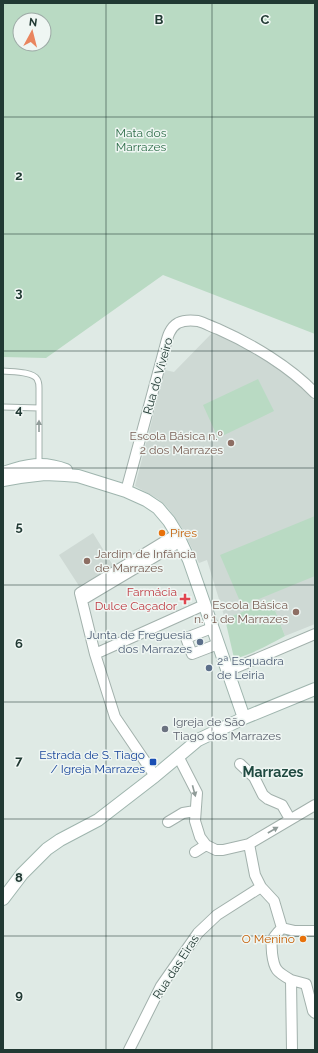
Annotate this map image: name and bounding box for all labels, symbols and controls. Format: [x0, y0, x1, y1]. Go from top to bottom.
north arrow [12, 12, 52, 52]
text: B [155, 12, 164, 27]
text: C [261, 12, 270, 27]
text: N [28, 16, 38, 30]
park label: Mata dos Marrazes [116, 126, 167, 154]
text: 2 [15, 168, 23, 183]
text: 3 [15, 285, 23, 300]
street label: Rua do Viveiro [140, 336, 176, 416]
text: 4 [15, 402, 23, 417]
one-way arrow [36, 419, 42, 432]
place label: Escola Básica n.º 2 dos Marrazes [130, 429, 223, 457]
marker: Escola Básica n.º 2 dos Marrazes [226, 438, 236, 448]
text: 5 [15, 519, 23, 534]
place label: Pires [170, 526, 197, 540]
marker: Pires [157, 528, 167, 538]
place label: Jardim de Infância de Marrazes [95, 547, 196, 575]
marker: Jardim de Infância de Marrazes [82, 556, 92, 566]
place label: Farmácia Dulce Caçador [95, 585, 178, 613]
marker: Farmácia Dulce Caçador [180, 594, 190, 604]
place label: Escola Básica n.º 1 de Marrazes [194, 598, 288, 626]
marker: Escola Básica n.º 1 de Marrazes [291, 607, 301, 617]
place label: Junta de Freguesia dos Marrazes [87, 628, 192, 656]
text: 6 [15, 636, 23, 651]
marker: Junta de Freguesia dos Marrazes [195, 637, 205, 647]
place label: 2ª Esquadra de Leiria [217, 654, 284, 682]
marker: 2ª Esquadra de Leiria [204, 663, 214, 673]
place label: Igreja de São Tiago dos Marrazes [173, 715, 281, 743]
marker: Igreja de São Tiago dos Marrazes [160, 724, 170, 734]
place label: Estrada de S. Tiago / Igreja Marrazes [39, 748, 145, 776]
text: 7 [15, 753, 23, 768]
marker: Estrada de S. Tiago / Igreja Marrazes [148, 757, 158, 767]
district label: Marrazes [243, 764, 304, 780]
one-way arrow [192, 785, 198, 798]
one-way arrow [267, 826, 279, 833]
text: 8 [15, 870, 23, 885]
street label: Rua das Eiras [150, 932, 202, 1002]
place label: O Menino [242, 932, 295, 946]
marker: O Menino [298, 934, 308, 944]
text: 9 [15, 987, 23, 1002]

